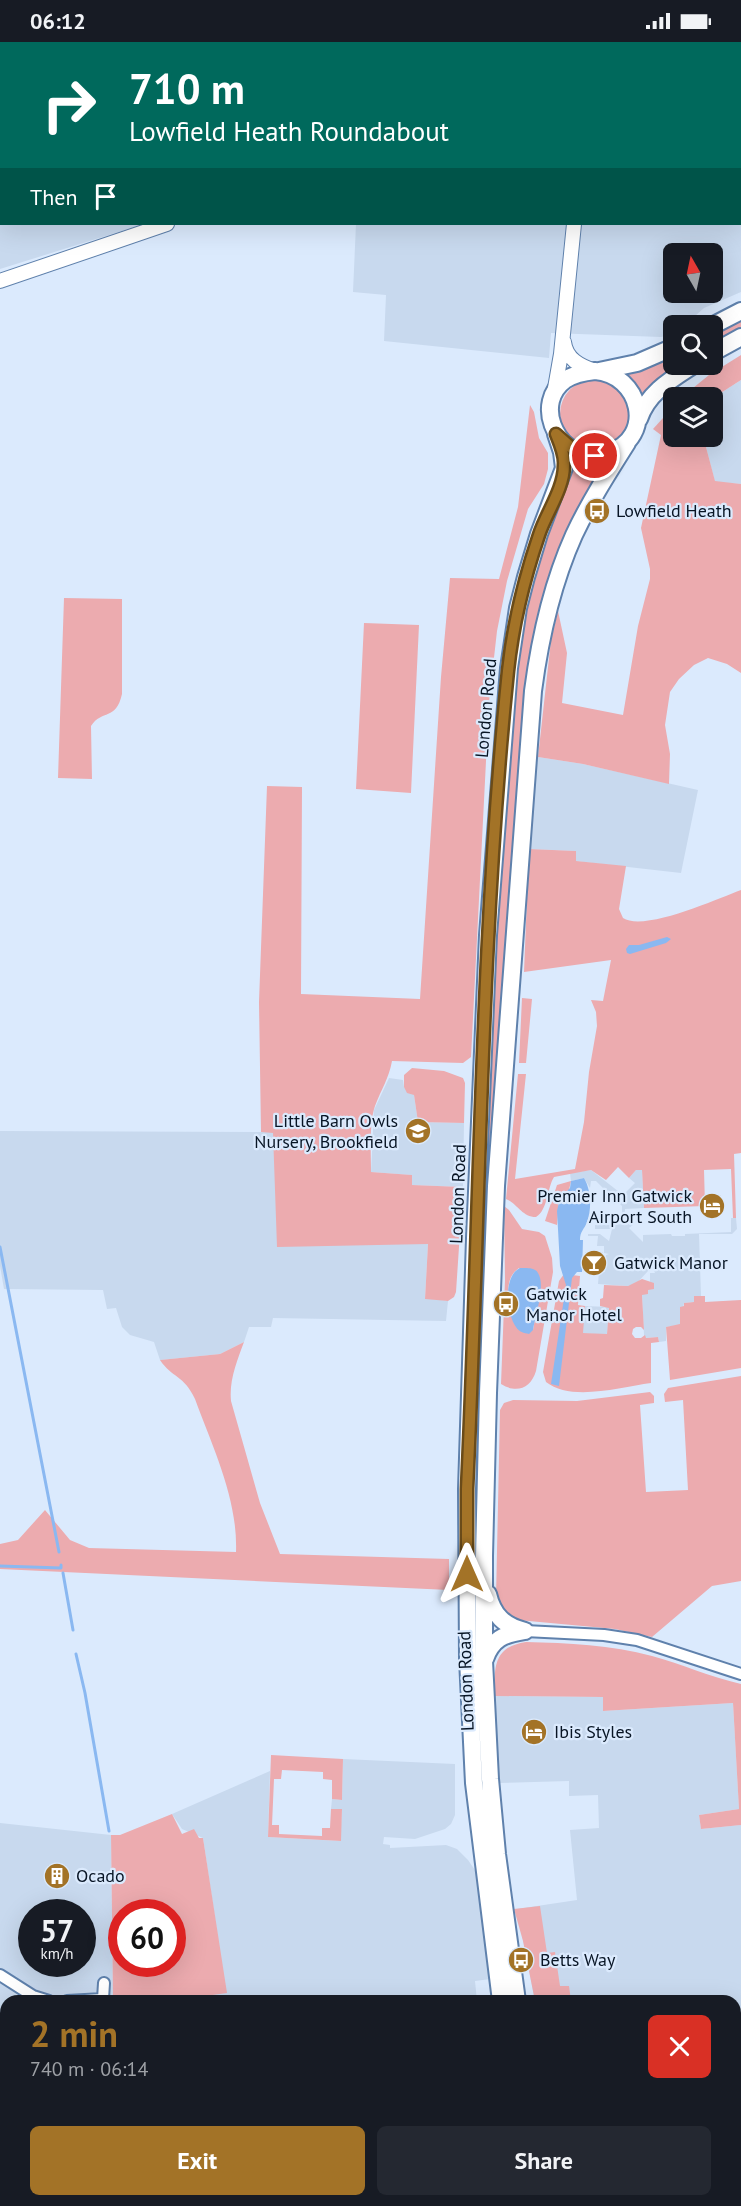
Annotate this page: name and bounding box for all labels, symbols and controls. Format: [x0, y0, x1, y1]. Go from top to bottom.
text: 06:12 [30, 7, 86, 35]
text: 710 m [129, 61, 245, 116]
icon: right [30, 66, 108, 144]
text: Lowfield Heath Roundabout [129, 114, 449, 148]
icon: arrive [89, 180, 122, 213]
text: Then [30, 183, 77, 211]
north arrow [663, 243, 723, 303]
map controls [663, 243, 723, 447]
button: search [663, 315, 723, 375]
button: layers [663, 387, 723, 447]
pin [569, 430, 620, 481]
icon: arrive [578, 439, 611, 472]
bus stop icon: Lowfield Heath [582, 496, 612, 526]
place label: Lowfield Heath [616, 499, 732, 522]
street label: London Road [470, 657, 501, 759]
place label: Little Barn Owls Nursery, Brookfield [254, 1109, 398, 1153]
school or university icon: Little Barn Owls Nursery, Brookfield [403, 1116, 433, 1146]
street label: London Road [444, 1144, 471, 1244]
place label: Premier Inn Gatwick Airport South [537, 1184, 692, 1228]
hotel icon: Premier Inn Gatwick Airport South [697, 1191, 727, 1221]
bar icon: Gatwick Manor [579, 1248, 609, 1278]
place label: Gatwick Manor [614, 1251, 728, 1274]
place label: Gatwick Manor Hotel [526, 1282, 622, 1326]
bus stop icon: Gatwick Manor Hotel [491, 1289, 521, 1319]
position arrow [435, 1542, 499, 1606]
street label: London Road [452, 1631, 479, 1731]
hotel icon: Ibis Styles [519, 1717, 549, 1747]
place label: Ibis Styles [554, 1720, 632, 1743]
building icon: Ocado [42, 1861, 72, 1891]
place label: Ocado [76, 1864, 125, 1887]
speed limit sign: 60 [108, 1899, 186, 1977]
text: 57 [40, 1911, 74, 1950]
text: km/h [41, 1944, 73, 1963]
bus stop icon: Betts Way [506, 1945, 536, 1975]
place label: Betts Way [540, 1948, 616, 1971]
text: 2 min [30, 2010, 118, 2057]
button: close [648, 2015, 711, 2078]
text: 740 m · 06:14 [30, 2056, 148, 2082]
button: Exit [30, 2126, 365, 2195]
button: Share [377, 2126, 711, 2195]

